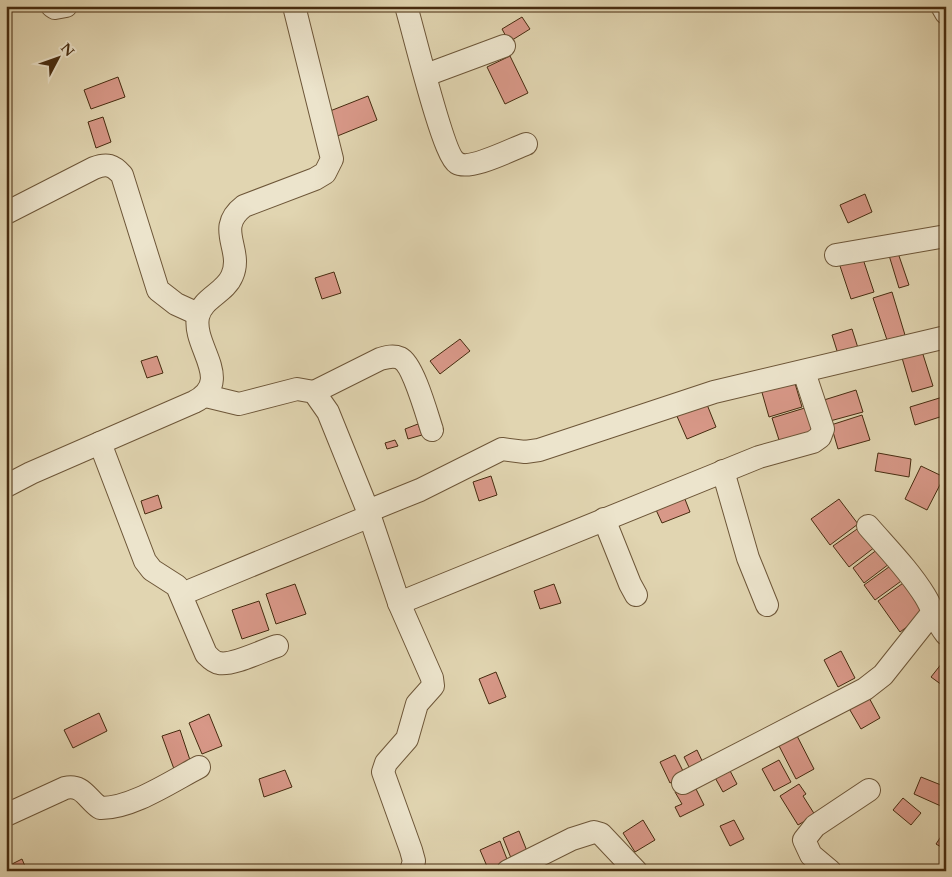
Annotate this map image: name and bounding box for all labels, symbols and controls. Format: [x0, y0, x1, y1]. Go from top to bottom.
north arrow [32, 32, 82, 82]
text: N [56, 39, 79, 61]

